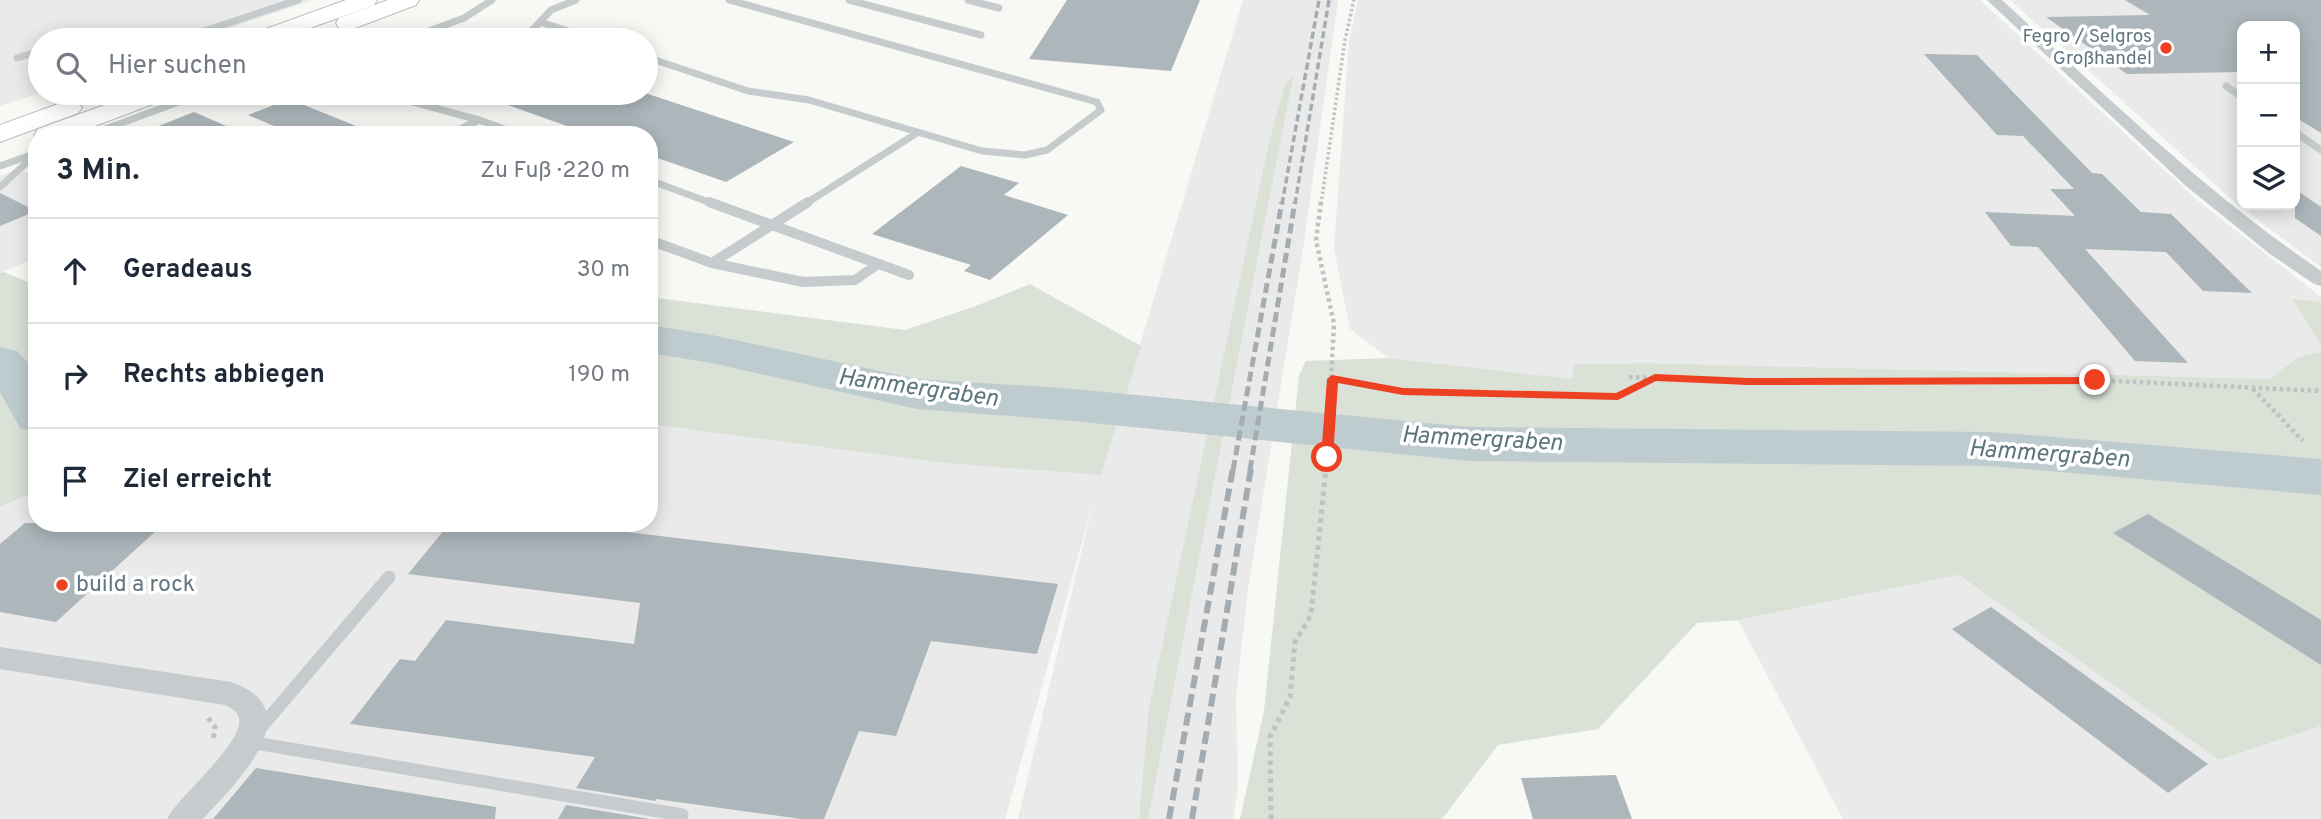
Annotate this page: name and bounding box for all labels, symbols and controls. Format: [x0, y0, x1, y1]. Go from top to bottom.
map controls [2237, 21, 2300, 210]
button: + [2237, 21, 2300, 84]
place label: Fegro / Selgros Großhandel [2022, 25, 2152, 71]
search box [28, 28, 658, 105]
marker: Fegro / Selgros Großhandel [2158, 40, 2174, 56]
icon: search [52, 48, 90, 86]
text: Hier suchen [108, 50, 247, 83]
button: − [2237, 84, 2300, 147]
button: layers [2237, 147, 2300, 210]
text: 3 Min. [56, 153, 140, 190]
text: Zu Fuß · 220 m [480, 157, 630, 186]
icon: ahead [56, 252, 94, 290]
text: Geradeaus [123, 254, 252, 287]
text: 30 m [577, 256, 630, 285]
icon: right [56, 357, 94, 395]
text: Rechts abbiegen [123, 359, 325, 392]
text: 190 m [568, 361, 630, 390]
water label: Hammergraben [836, 363, 1000, 415]
route end [2079, 364, 2110, 395]
water label: Hammergraben [1401, 421, 1563, 459]
water label: Hammergraben [1968, 434, 2130, 476]
route start [1311, 441, 1342, 472]
icon: arrive [56, 462, 94, 500]
text: Ziel erreicht [123, 464, 272, 497]
place label: build a rock [76, 571, 195, 600]
marker: build a rock [54, 577, 70, 593]

